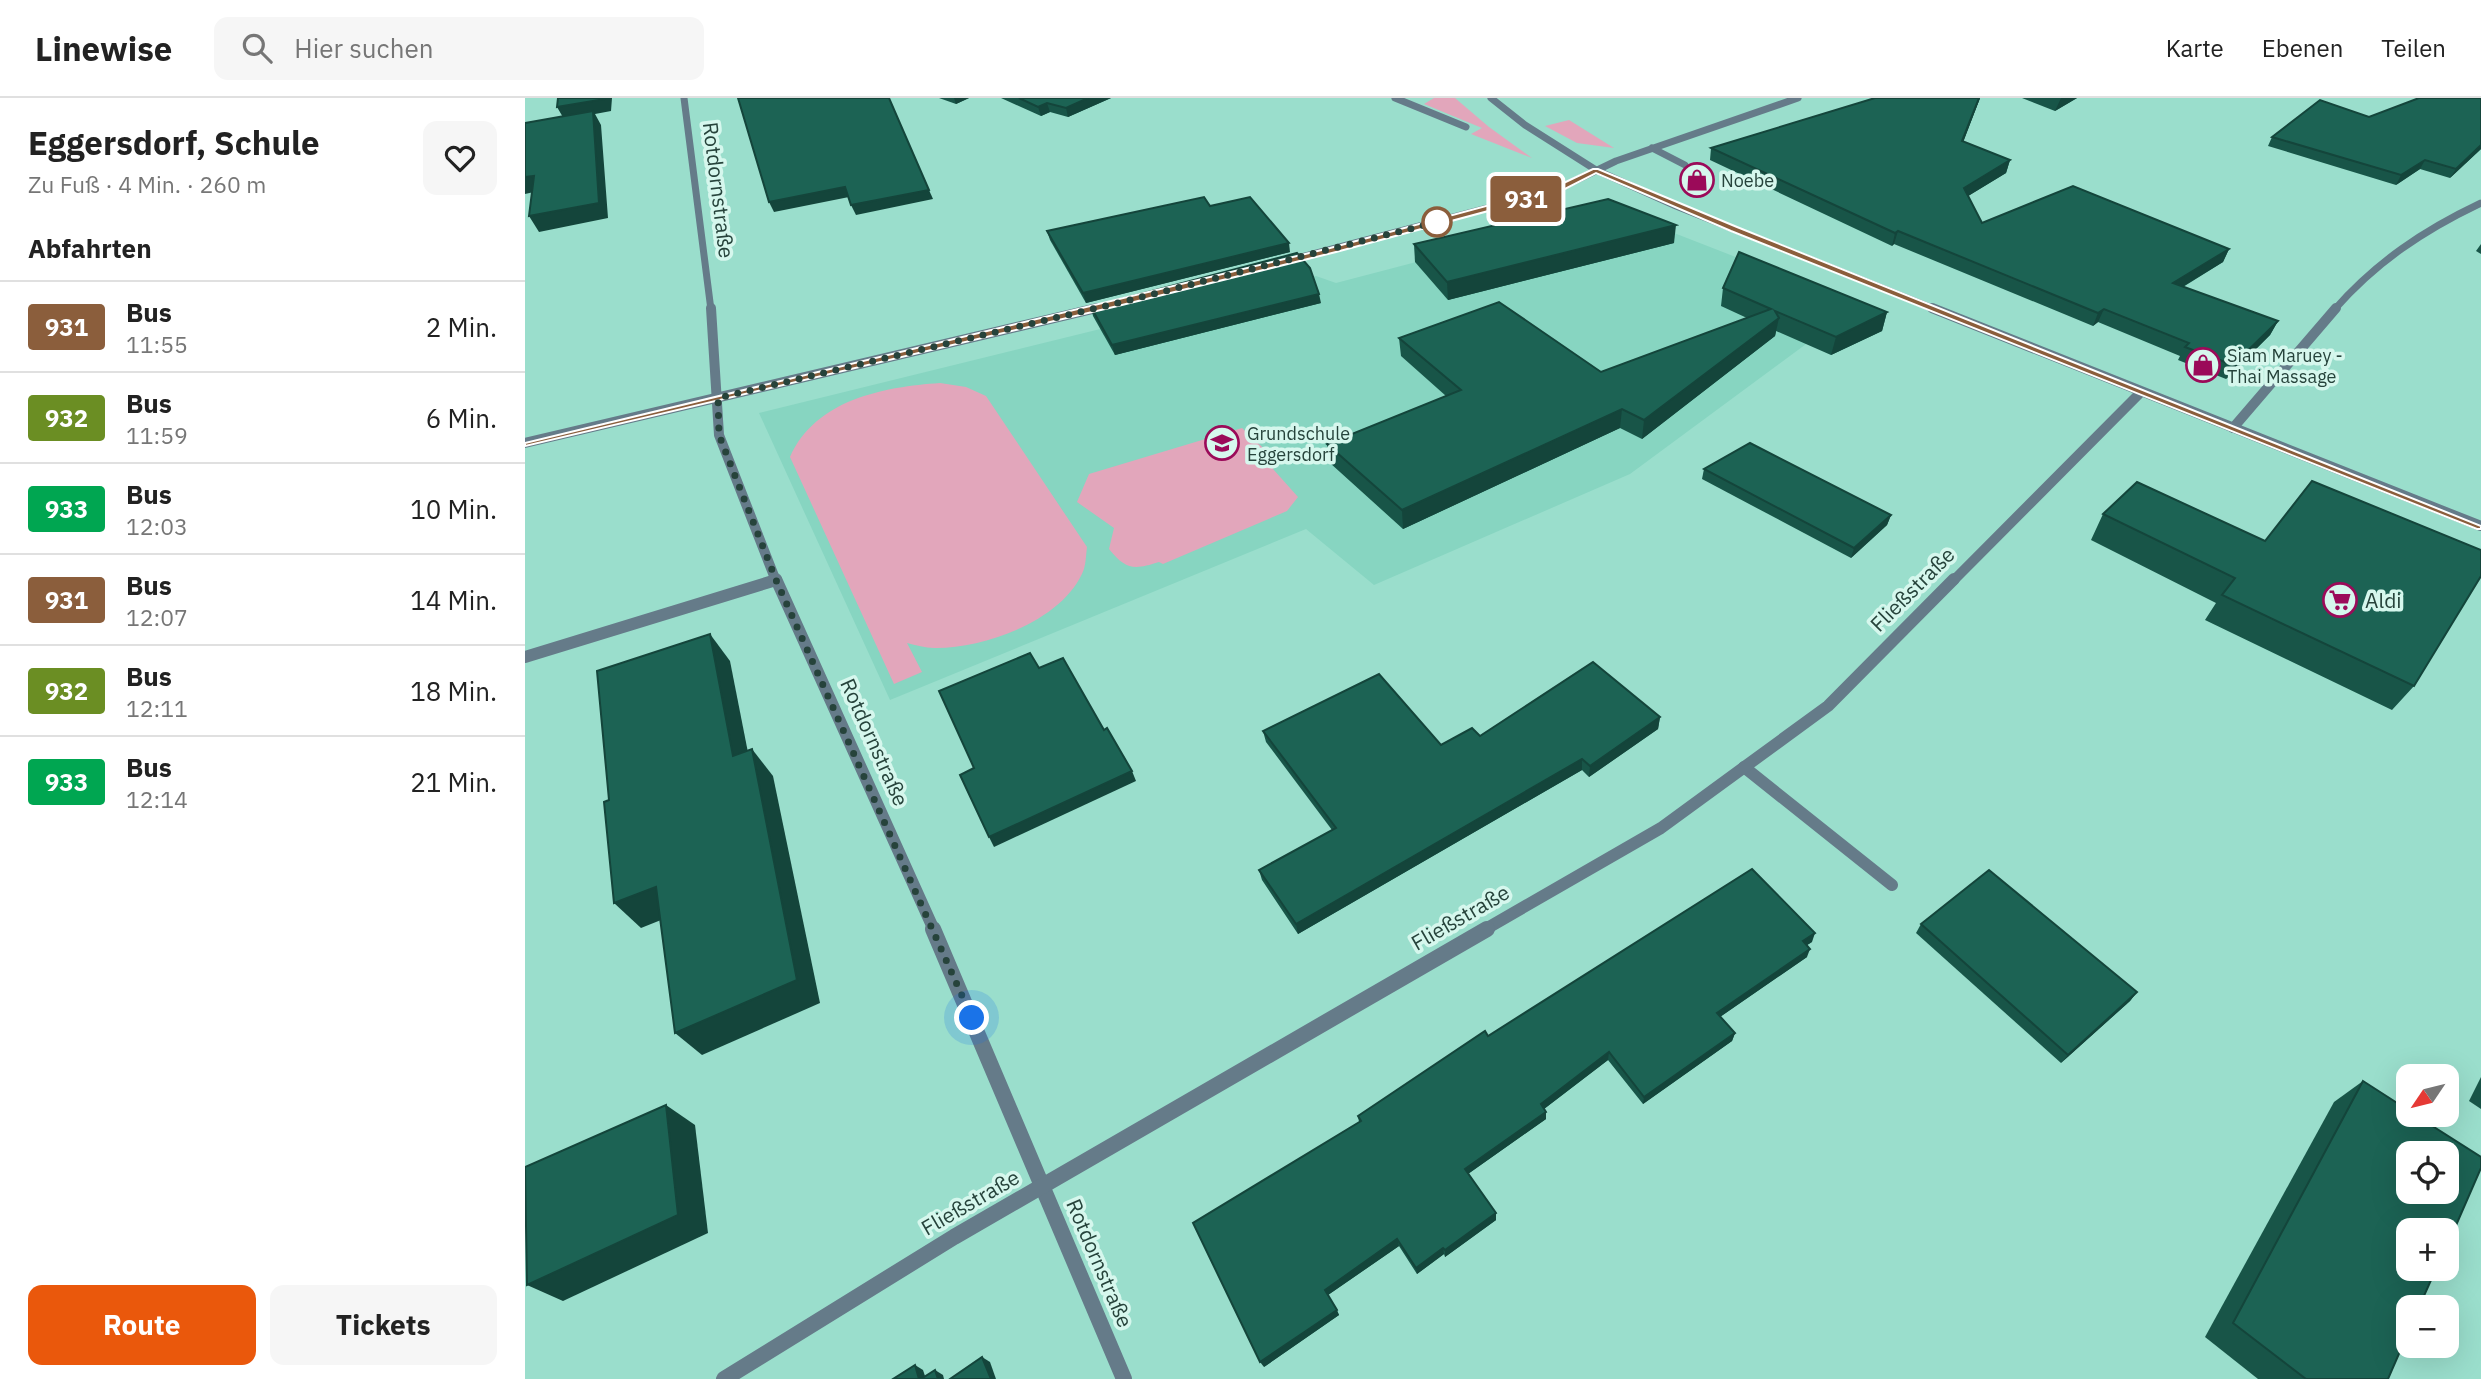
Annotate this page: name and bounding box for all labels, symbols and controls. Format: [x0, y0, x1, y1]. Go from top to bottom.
search box [214, 17, 704, 80]
text: Linewise [35, 27, 172, 70]
icon: search [238, 29, 276, 67]
text: Hier suchen [294, 31, 434, 65]
text: Karte [2166, 32, 2224, 64]
text: Ebenen [2262, 32, 2343, 64]
text: Teilen [2381, 32, 2446, 64]
street label: Rotdornstraße [697, 120, 741, 260]
text: Eggersdorf, Schule [28, 121, 320, 164]
button: heart [423, 121, 497, 195]
shop icon: Noebe [1678, 161, 1716, 199]
text: Zu Fuß · 4 Min. · 260 m [28, 169, 266, 199]
place label: Noebe [1721, 169, 1774, 192]
line badge: 931 [1486, 176, 1566, 222]
text: 931 [1504, 183, 1548, 215]
unlabelled marker [1422, 207, 1452, 237]
text: Abfahrten [28, 231, 152, 265]
text: Bus [126, 295, 172, 329]
text: 2 Min. [426, 310, 497, 344]
text: 931 [45, 311, 88, 343]
text: 11:55 [126, 329, 188, 359]
place label: Siam Maruey - Thai Massage [2227, 344, 2343, 388]
shop icon: Siam Maruey - Thai Massage [2184, 346, 2222, 384]
text: Bus [126, 386, 172, 420]
text: 6 Min. [426, 401, 497, 435]
text: 932 [45, 402, 88, 434]
text: 11:59 [126, 420, 188, 450]
place label: Grundschule Eggersdorf [1247, 422, 1350, 466]
school or university icon: Grundschule Eggersdorf [1203, 424, 1241, 462]
text: Bus [126, 477, 172, 511]
text: 10 Min. [410, 492, 497, 526]
text: 933 [45, 493, 88, 525]
text: 12:03 [126, 511, 188, 541]
street label: Fließstraße [1864, 541, 1960, 637]
text: Bus [126, 568, 172, 602]
supermarket icon: Aldi [2321, 581, 2359, 619]
text: 14 Min. [410, 583, 497, 617]
text: 931 [45, 584, 88, 616]
place label: Aldi [2365, 586, 2402, 614]
text: 12:07 [126, 602, 188, 632]
text: Bus [126, 659, 172, 693]
text: 18 Min. [410, 674, 497, 708]
street label: Rotdornstraße [834, 674, 916, 810]
text: 932 [45, 675, 88, 707]
text: 12:11 [126, 693, 188, 723]
text: Bus [126, 750, 172, 784]
text: 21 Min. [410, 765, 497, 799]
text: 933 [45, 766, 88, 798]
text: 12:14 [126, 784, 188, 814]
street label: Fließstraße [1406, 878, 1514, 956]
your location [954, 1000, 989, 1035]
north arrow [2396, 1064, 2459, 1127]
map controls [2396, 1064, 2459, 1358]
button: locate [2396, 1141, 2459, 1204]
street label: Fließstraße [916, 1163, 1024, 1241]
street label: Rotdornstraße [1060, 1194, 1140, 1332]
button: + [2396, 1218, 2459, 1281]
button: Route [28, 1285, 256, 1365]
button: Tickets [270, 1285, 497, 1365]
button: − [2396, 1295, 2459, 1358]

